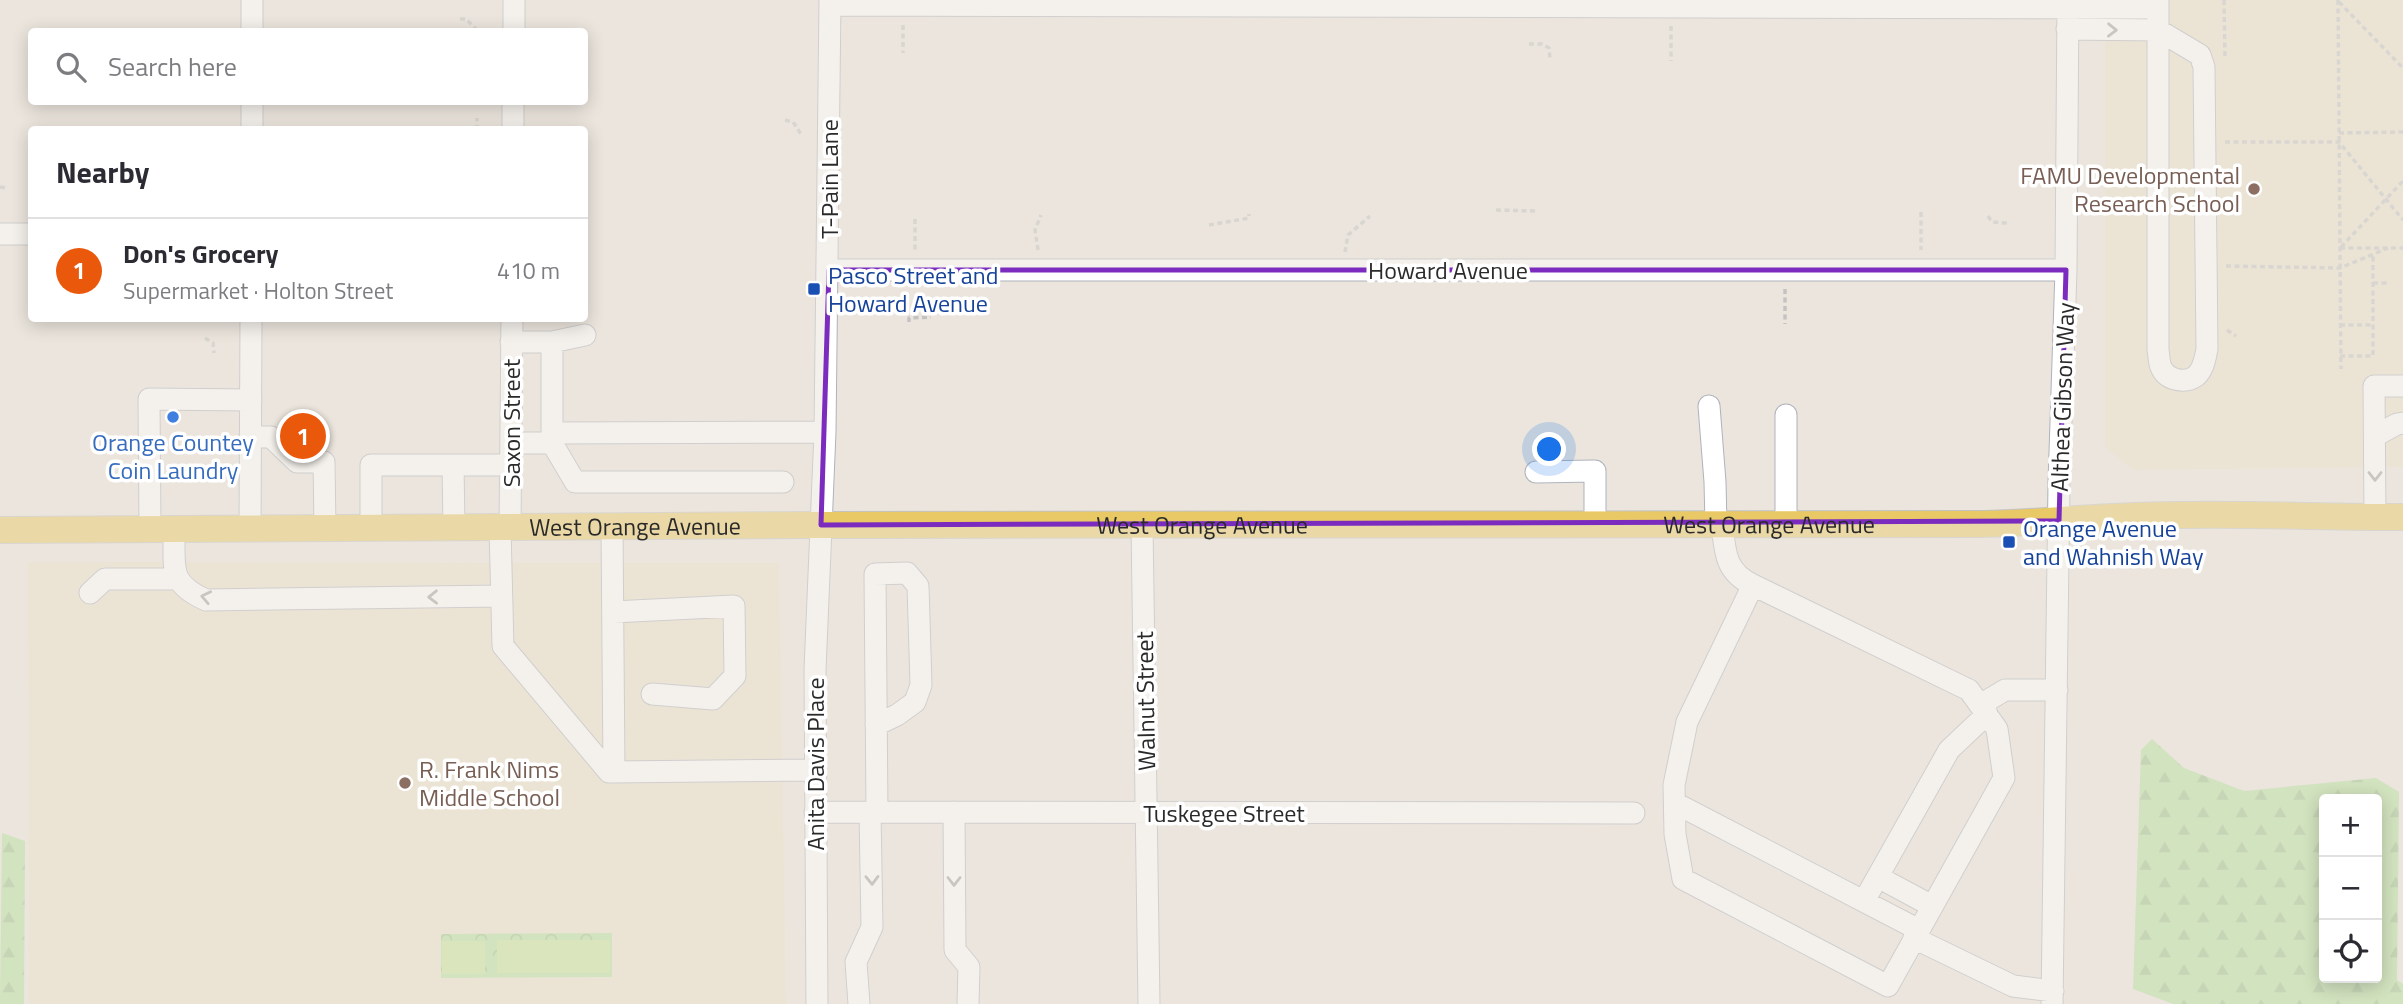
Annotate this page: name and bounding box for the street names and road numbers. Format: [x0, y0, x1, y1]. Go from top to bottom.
street label: T-Pain Lane [811, 119, 847, 239]
street label: Howard Avenue [1368, 252, 1528, 288]
street label: Althea Gibson Way [2041, 301, 2083, 492]
street label: Saxon Street [493, 358, 529, 487]
street label: West Orange Avenue [1663, 506, 1875, 542]
street label: West Orange Avenue [529, 507, 741, 545]
street label: West Orange Avenue [1096, 507, 1308, 543]
street label: Walnut Street [1126, 630, 1164, 771]
street label: Anita Davis Place [797, 677, 833, 851]
street label: Tuskegee Street [1143, 795, 1305, 831]

